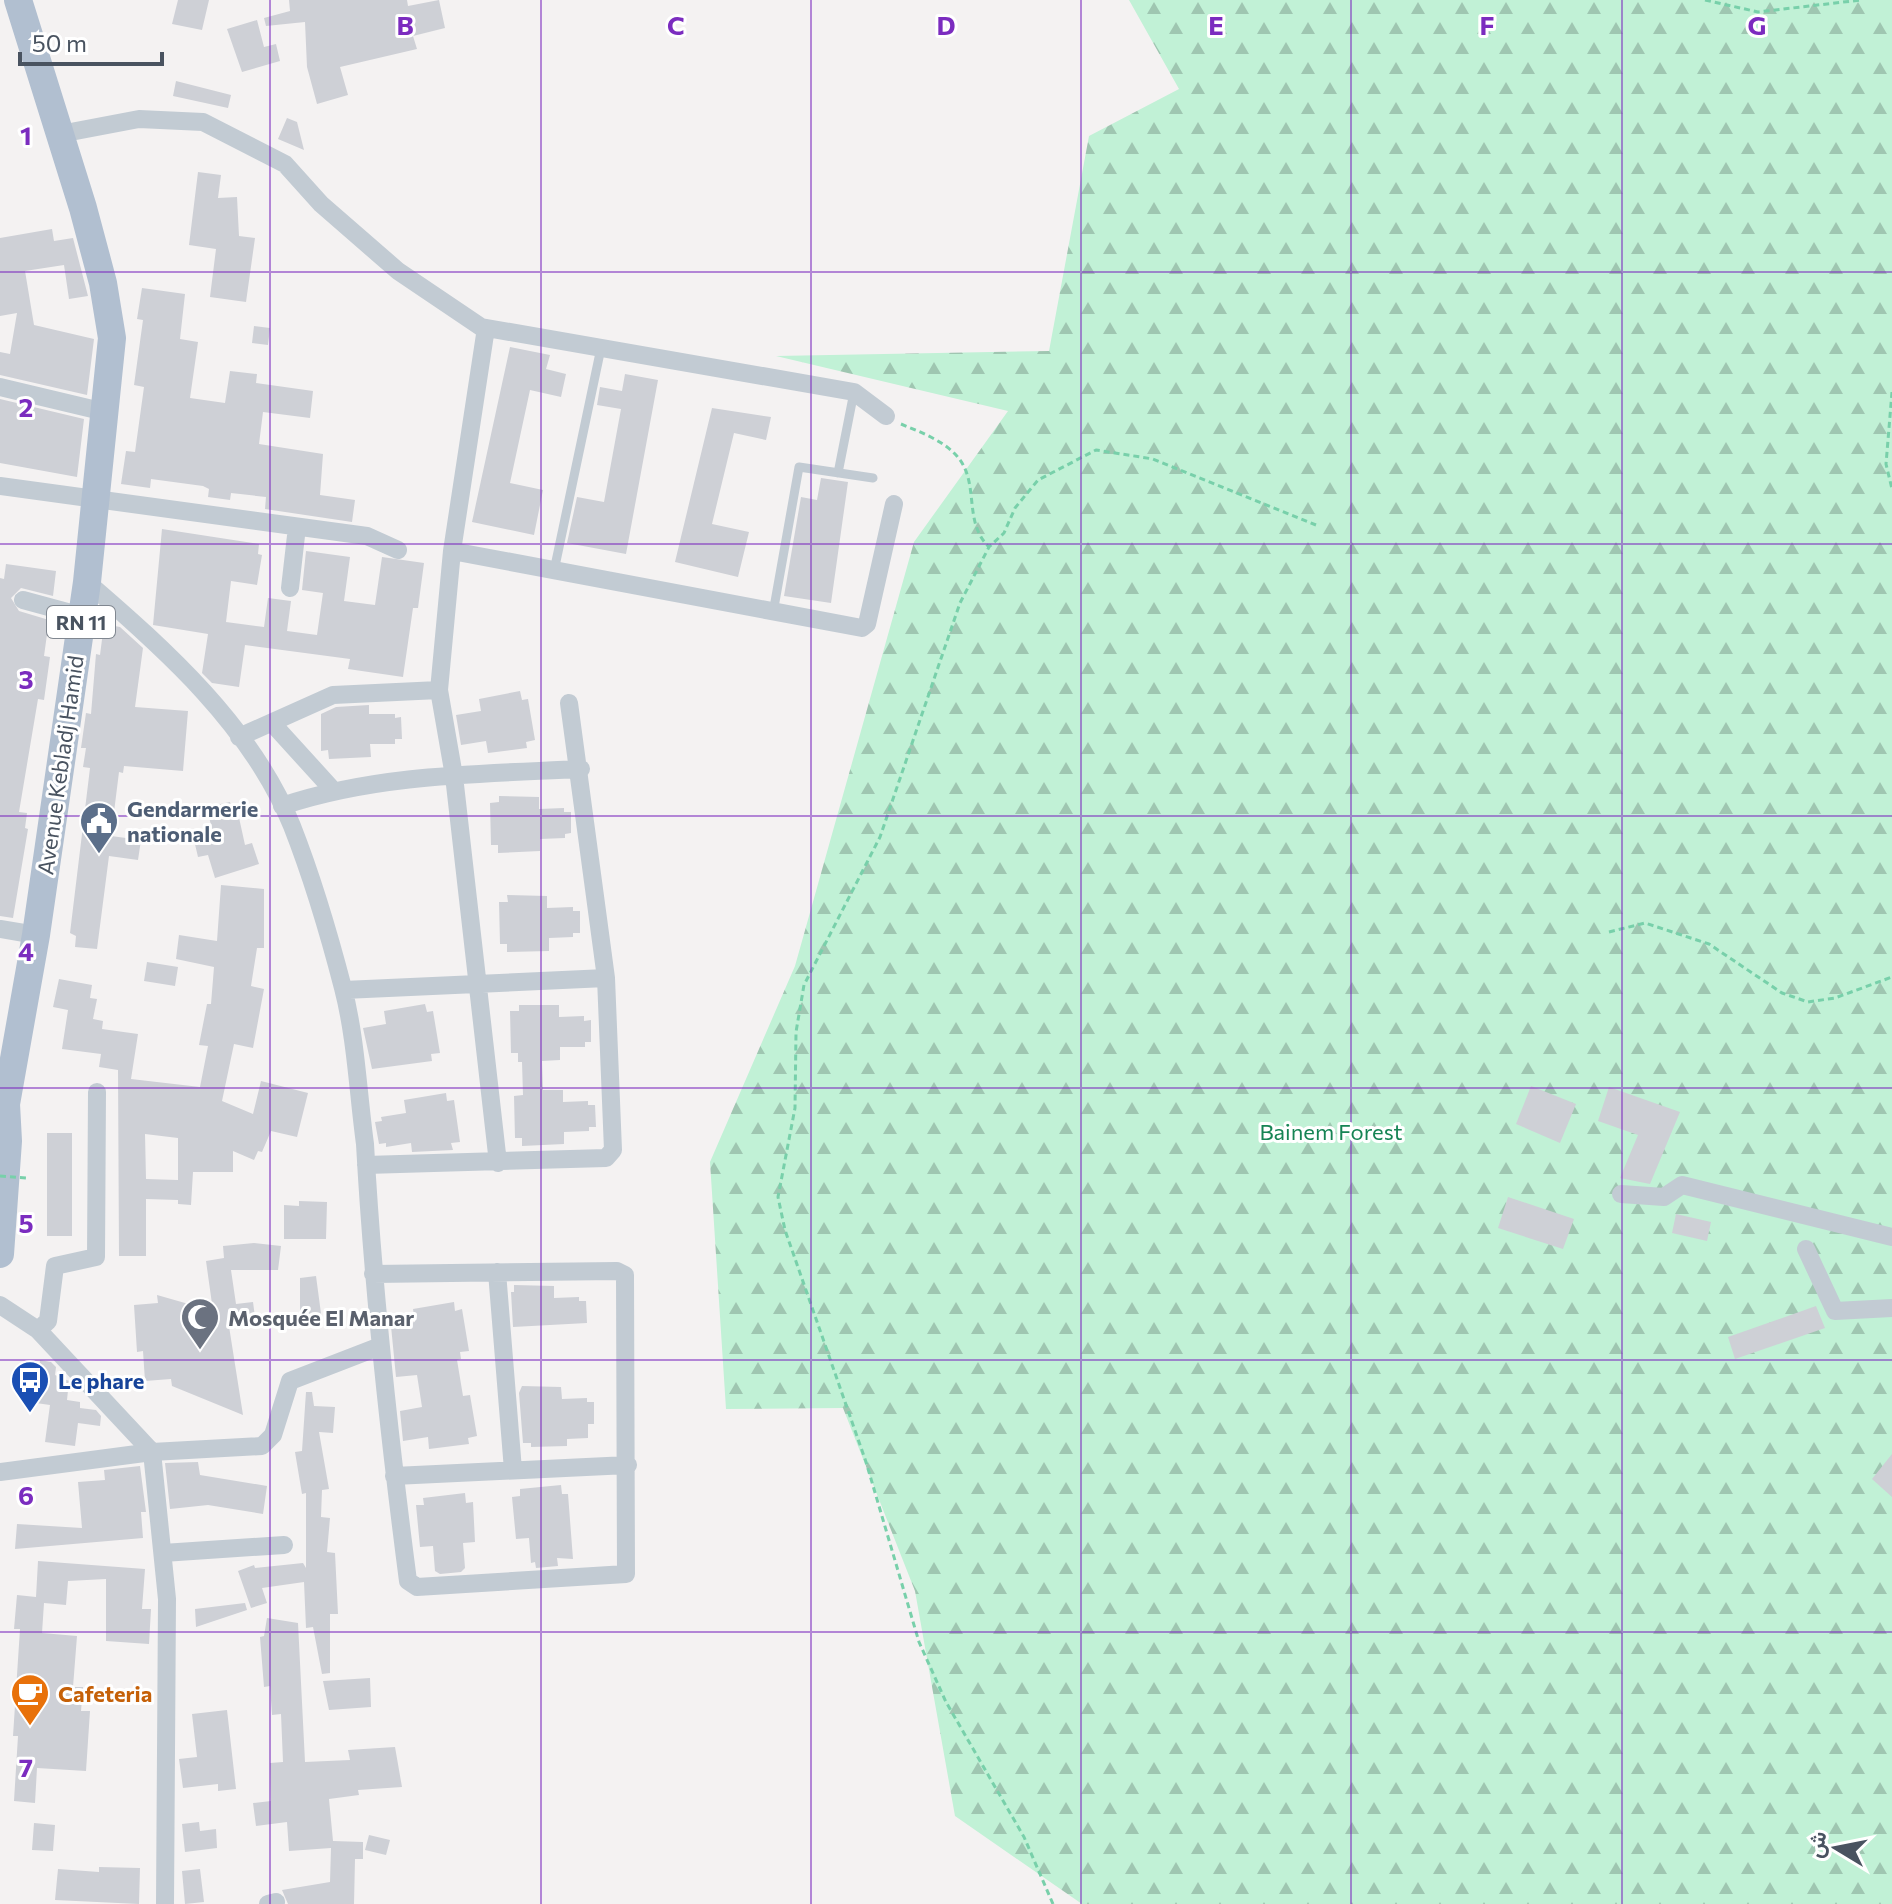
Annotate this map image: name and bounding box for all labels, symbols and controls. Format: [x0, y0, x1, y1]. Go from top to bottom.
text: B [396, 9, 414, 40]
text: C [667, 9, 685, 40]
text: D [936, 9, 956, 40]
text: E [1208, 9, 1224, 40]
text: F [1479, 9, 1495, 40]
text: G [1748, 9, 1766, 40]
scale bar [20, 16, 162, 66]
text: 50 m [32, 28, 87, 57]
text: 1 [20, 119, 32, 150]
text: 2 [19, 391, 33, 422]
road number: RN 11 [47, 606, 115, 638]
street label: Avenue Kebladj Hamid [31, 654, 89, 876]
text: 3 [18, 663, 34, 694]
place label: Gendarmerie nationale [127, 795, 258, 847]
public building icon: Gendarmerie nationale [78, 800, 120, 855]
text: 4 [18, 935, 34, 966]
park label: Bainem Forest [1259, 1118, 1403, 1145]
text: 5 [18, 1207, 34, 1238]
mosque icon: Mosquée El Manar [179, 1296, 221, 1351]
place label: Mosquée El Manar [228, 1304, 414, 1331]
bus stop icon: Le phare [9, 1359, 51, 1414]
place label: Le phare [58, 1367, 144, 1394]
text: 6 [18, 1479, 34, 1510]
cafe icon: Cafeteria [9, 1672, 51, 1727]
place label: Cafeteria [58, 1680, 152, 1707]
text: 7 [19, 1751, 33, 1782]
north arrow [1796, 1808, 1876, 1888]
text: ش [1800, 1829, 1832, 1860]

